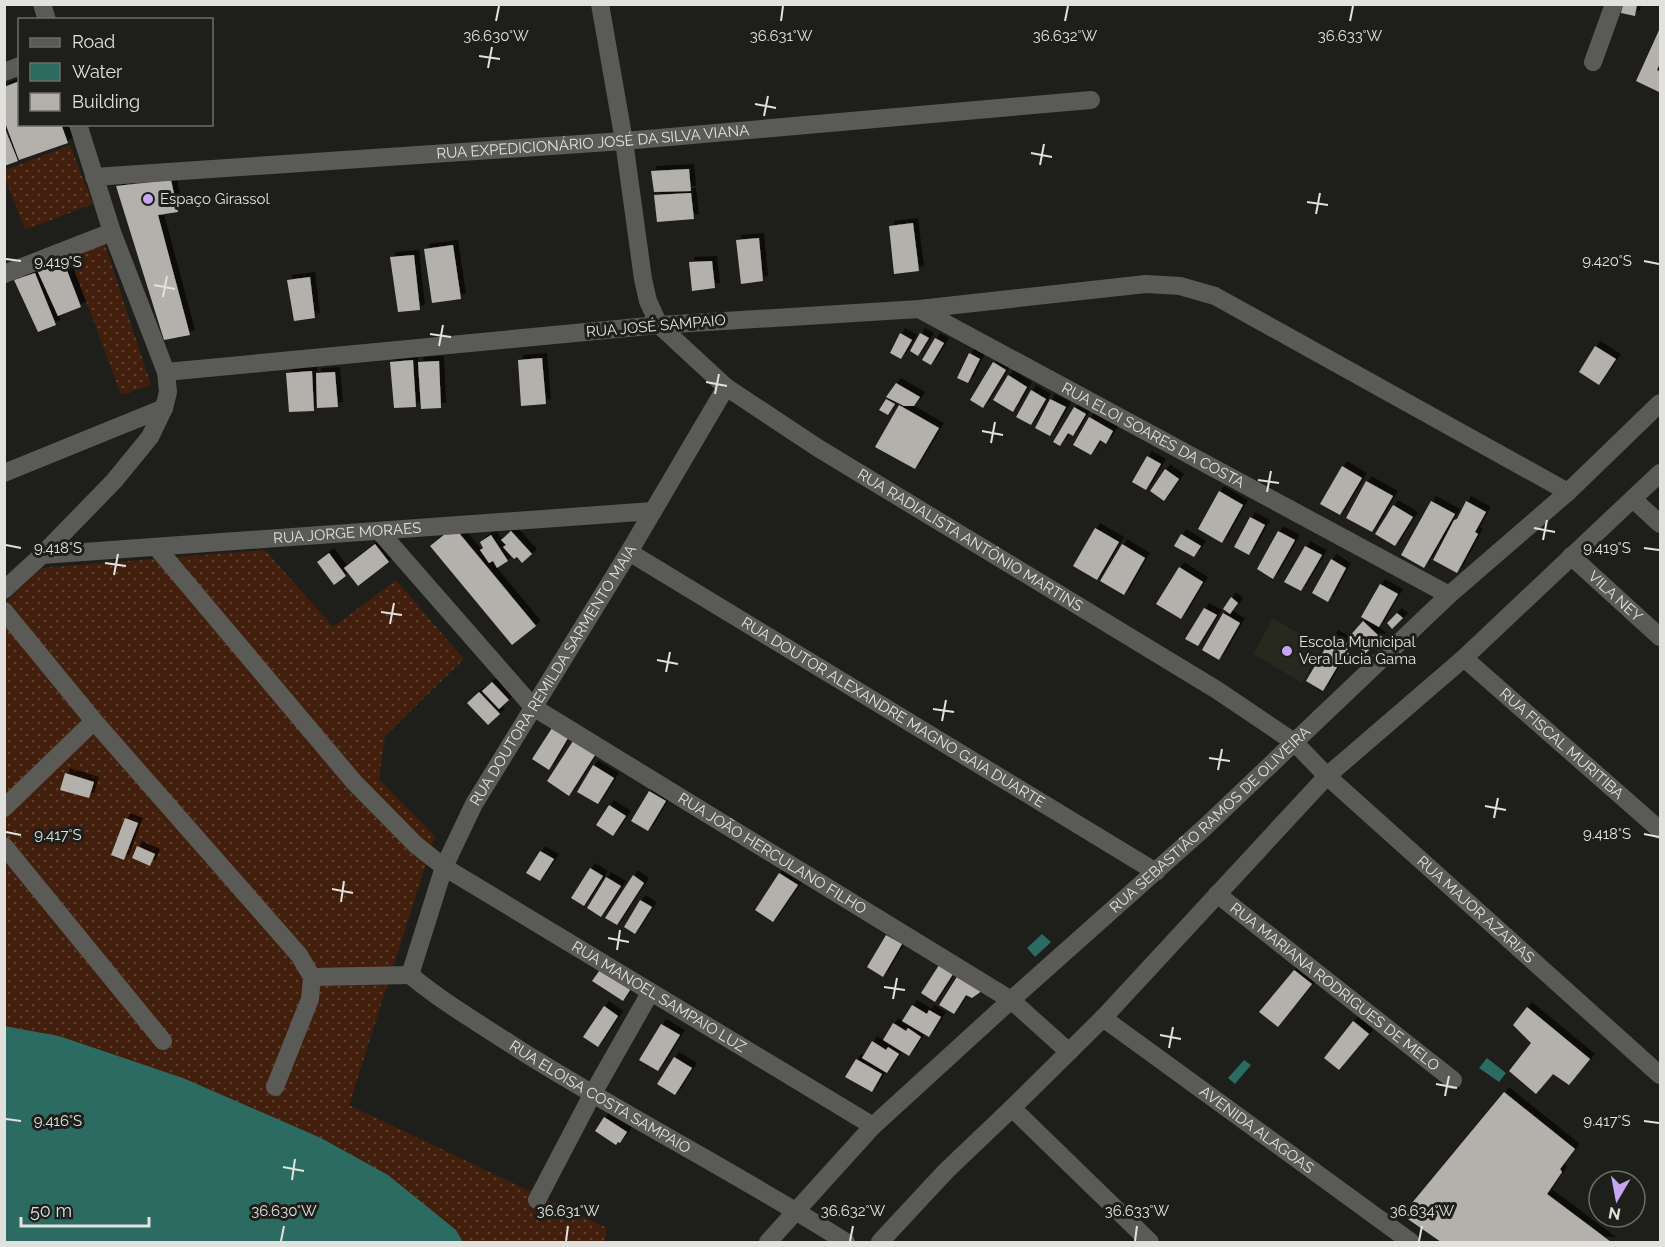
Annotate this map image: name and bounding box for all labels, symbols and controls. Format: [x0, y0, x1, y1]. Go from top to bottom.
legend [18, 18, 213, 126]
text: 36.630°W [463, 27, 529, 45]
text: 36.631°W [750, 27, 813, 45]
text: 36.632°W [1033, 27, 1097, 45]
text: 36.633°W [1318, 27, 1382, 45]
text: Road [72, 31, 115, 52]
text: Water [72, 61, 123, 82]
text: Building [72, 91, 140, 112]
street label: RUA EXPEDICIONÁRIO JOSÉ DA SILVA VIANA [436, 121, 750, 163]
place label: Espaço Girassol [160, 190, 271, 208]
marker: Espaço Girassol [141, 192, 155, 206]
text: 9.420°S [1582, 252, 1632, 270]
text: 9.419°S [34, 253, 82, 271]
street label: RUA JOSÉ SAMPAIO [585, 311, 727, 341]
street label: RUA ELOI SOARES DA COSTA [1059, 379, 1248, 492]
street label: RUA RADIALISTA ANTÔNIO MARTINS [854, 465, 1086, 615]
street label: RUA JORGE MORAES [273, 519, 422, 547]
text: 9.418°S [34, 539, 82, 557]
text: 9.419°S [1583, 539, 1631, 557]
street label: RUA DOUTORA REMILDA SARMENTO MAIA [466, 542, 640, 809]
street label: VILA NEY [1585, 567, 1646, 626]
street label: RUA DOUTOR ALEXANDRE MAGNO GAIA DUARTE [738, 613, 1048, 811]
place label: Escola Municipal Vera Lúcia Gama [1299, 633, 1417, 668]
marker: Escola Municipal Vera Lúcia Gama [1280, 644, 1294, 658]
street label: RUA FISCAL MURITIBA [1496, 685, 1627, 803]
street label: RUA SEBASTIÃO RAMOS DE OLIVEIRA [1106, 723, 1314, 917]
street label: RUA JOÃO HERCULANO FILHO [675, 789, 870, 918]
text: 9.418°S [1583, 825, 1631, 843]
text: 9.417°S [34, 826, 82, 844]
street label: RUA MAJOR AZARIAS [1413, 852, 1538, 967]
street label: RUA MARIANA RODRIGUES DE MELO [1227, 899, 1443, 1075]
street label: RUA MANOEL SAMPAIO LUZ [569, 937, 749, 1056]
street label: RUA ELOISA COSTA SAMPAIO [506, 1037, 694, 1157]
street label: AVENIDA ALAGOAS [1196, 1082, 1317, 1177]
text: 9.416°S [34, 1112, 82, 1130]
text: 9.417°S [1583, 1112, 1631, 1130]
north arrow [1587, 1169, 1647, 1229]
scale bar [21, 1190, 148, 1228]
text: 50 m [30, 1200, 72, 1221]
text: 36.630°W [251, 1202, 317, 1220]
text: 36.631°W [537, 1202, 600, 1220]
text: 36.632°W [821, 1202, 885, 1220]
text: 36.633°W [1105, 1202, 1169, 1220]
text: 36.634°W [1390, 1202, 1455, 1220]
text: N [1607, 1203, 1622, 1224]

